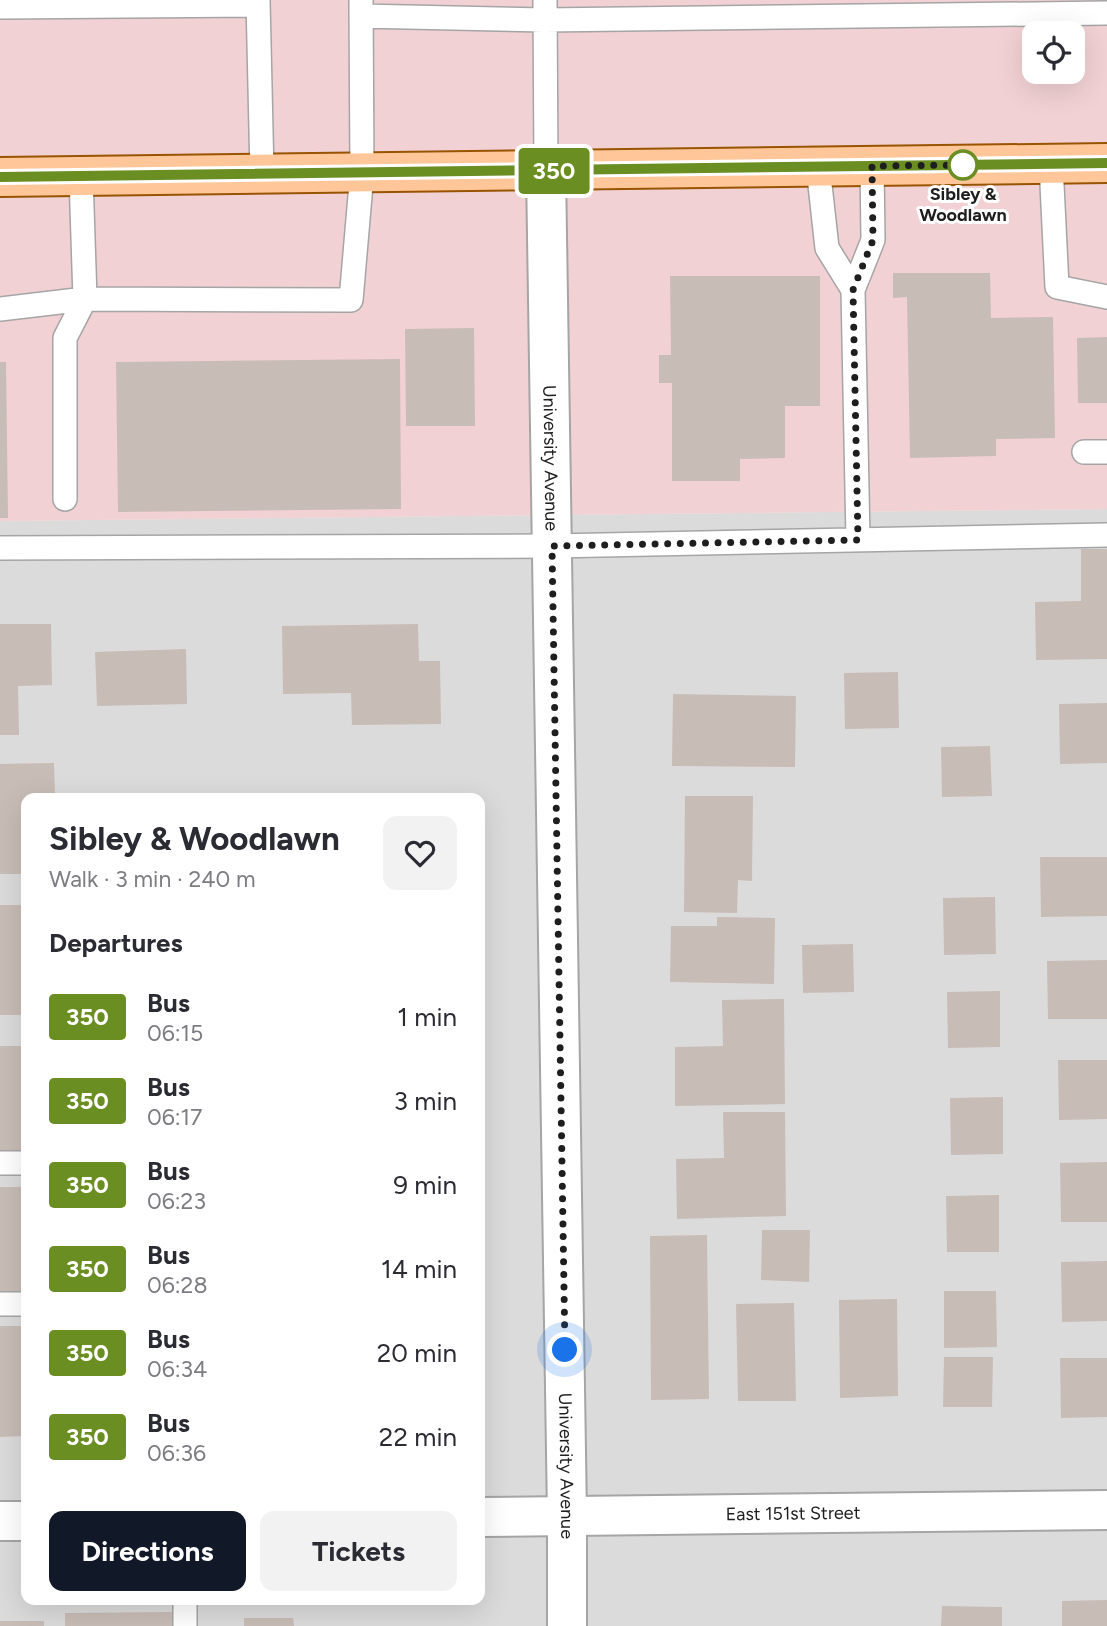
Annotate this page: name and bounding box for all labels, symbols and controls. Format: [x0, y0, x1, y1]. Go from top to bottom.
map controls [1022, 21, 1085, 84]
button: locate [1022, 21, 1085, 84]
line badge: 350 [514, 148, 594, 194]
marker: Sibley & Woodlawn [948, 150, 978, 180]
text: 350 [533, 156, 575, 185]
place label: Sibley & Woodlawn [919, 183, 1007, 226]
street label: University Avenue [538, 385, 563, 531]
button: heart [383, 816, 457, 890]
text: Sibley & Woodlawn [49, 819, 340, 858]
text: Walk · 3 min · 240 m [49, 865, 256, 893]
text: Departures [49, 927, 183, 959]
text: Bus [147, 987, 190, 1019]
text: 1 min [397, 1001, 457, 1033]
text: 350 [66, 1002, 109, 1031]
text: 06:15 [147, 1019, 203, 1047]
text: Bus [147, 1071, 190, 1103]
text: 3 min [394, 1085, 457, 1117]
text: 350 [66, 1086, 109, 1115]
text: 06:17 [147, 1103, 202, 1131]
text: Bus [147, 1155, 190, 1187]
text: 9 min [393, 1169, 457, 1201]
text: 350 [66, 1170, 109, 1199]
text: 06:23 [147, 1187, 206, 1215]
text: Bus [147, 1239, 190, 1271]
text: 14 min [381, 1253, 457, 1285]
text: 350 [66, 1254, 109, 1283]
text: 06:28 [147, 1271, 208, 1299]
text: Bus [147, 1323, 190, 1355]
your location [547, 1332, 582, 1367]
text: 20 min [377, 1337, 457, 1369]
text: 350 [66, 1338, 109, 1367]
text: 06:34 [147, 1355, 207, 1383]
street label: University Avenue [554, 1393, 578, 1539]
text: Bus [147, 1407, 190, 1439]
text: 22 min [379, 1421, 457, 1453]
text: 350 [66, 1422, 109, 1451]
text: 06:36 [147, 1439, 206, 1467]
street label: East 151st Street [725, 1502, 861, 1525]
button: Directions [49, 1511, 246, 1591]
button: Tickets [260, 1511, 457, 1591]

